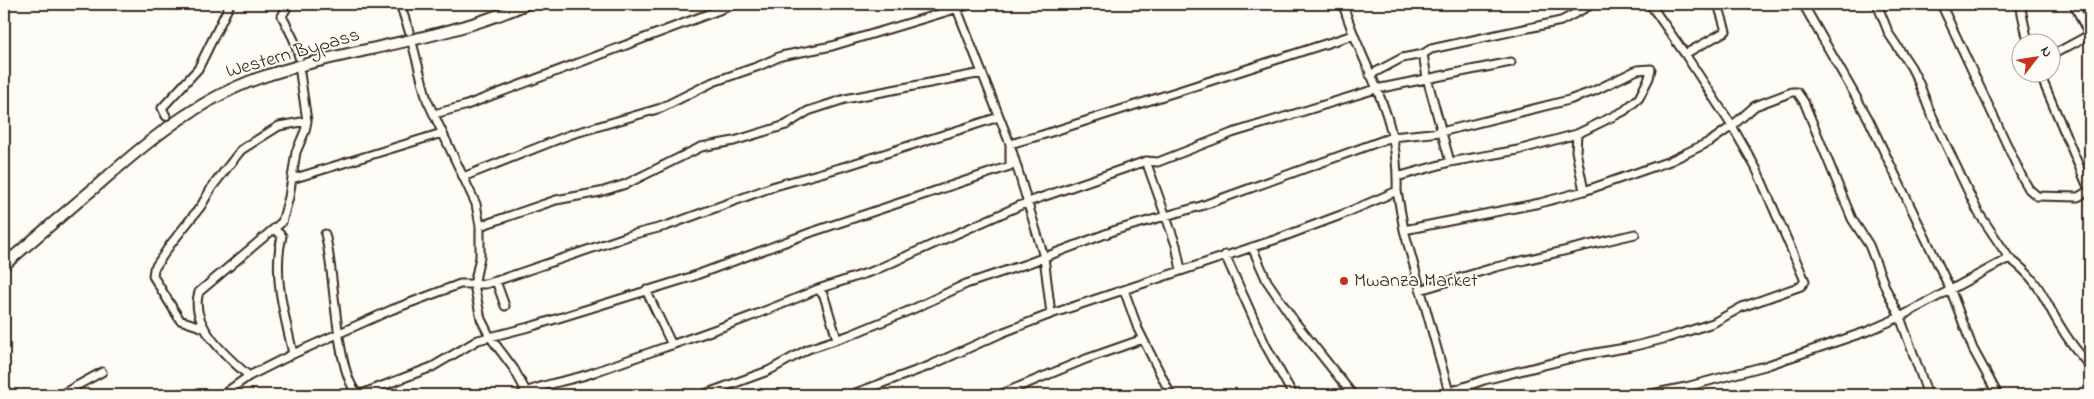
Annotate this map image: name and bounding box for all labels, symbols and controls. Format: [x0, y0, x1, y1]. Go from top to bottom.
street label: Western Bypass [223, 21, 363, 87]
north arrow [2012, 32, 2062, 82]
text: N [2034, 43, 2057, 62]
place label: Mwanza Market [1354, 267, 1478, 296]
marker: Mwanza Market [1338, 275, 1350, 287]

